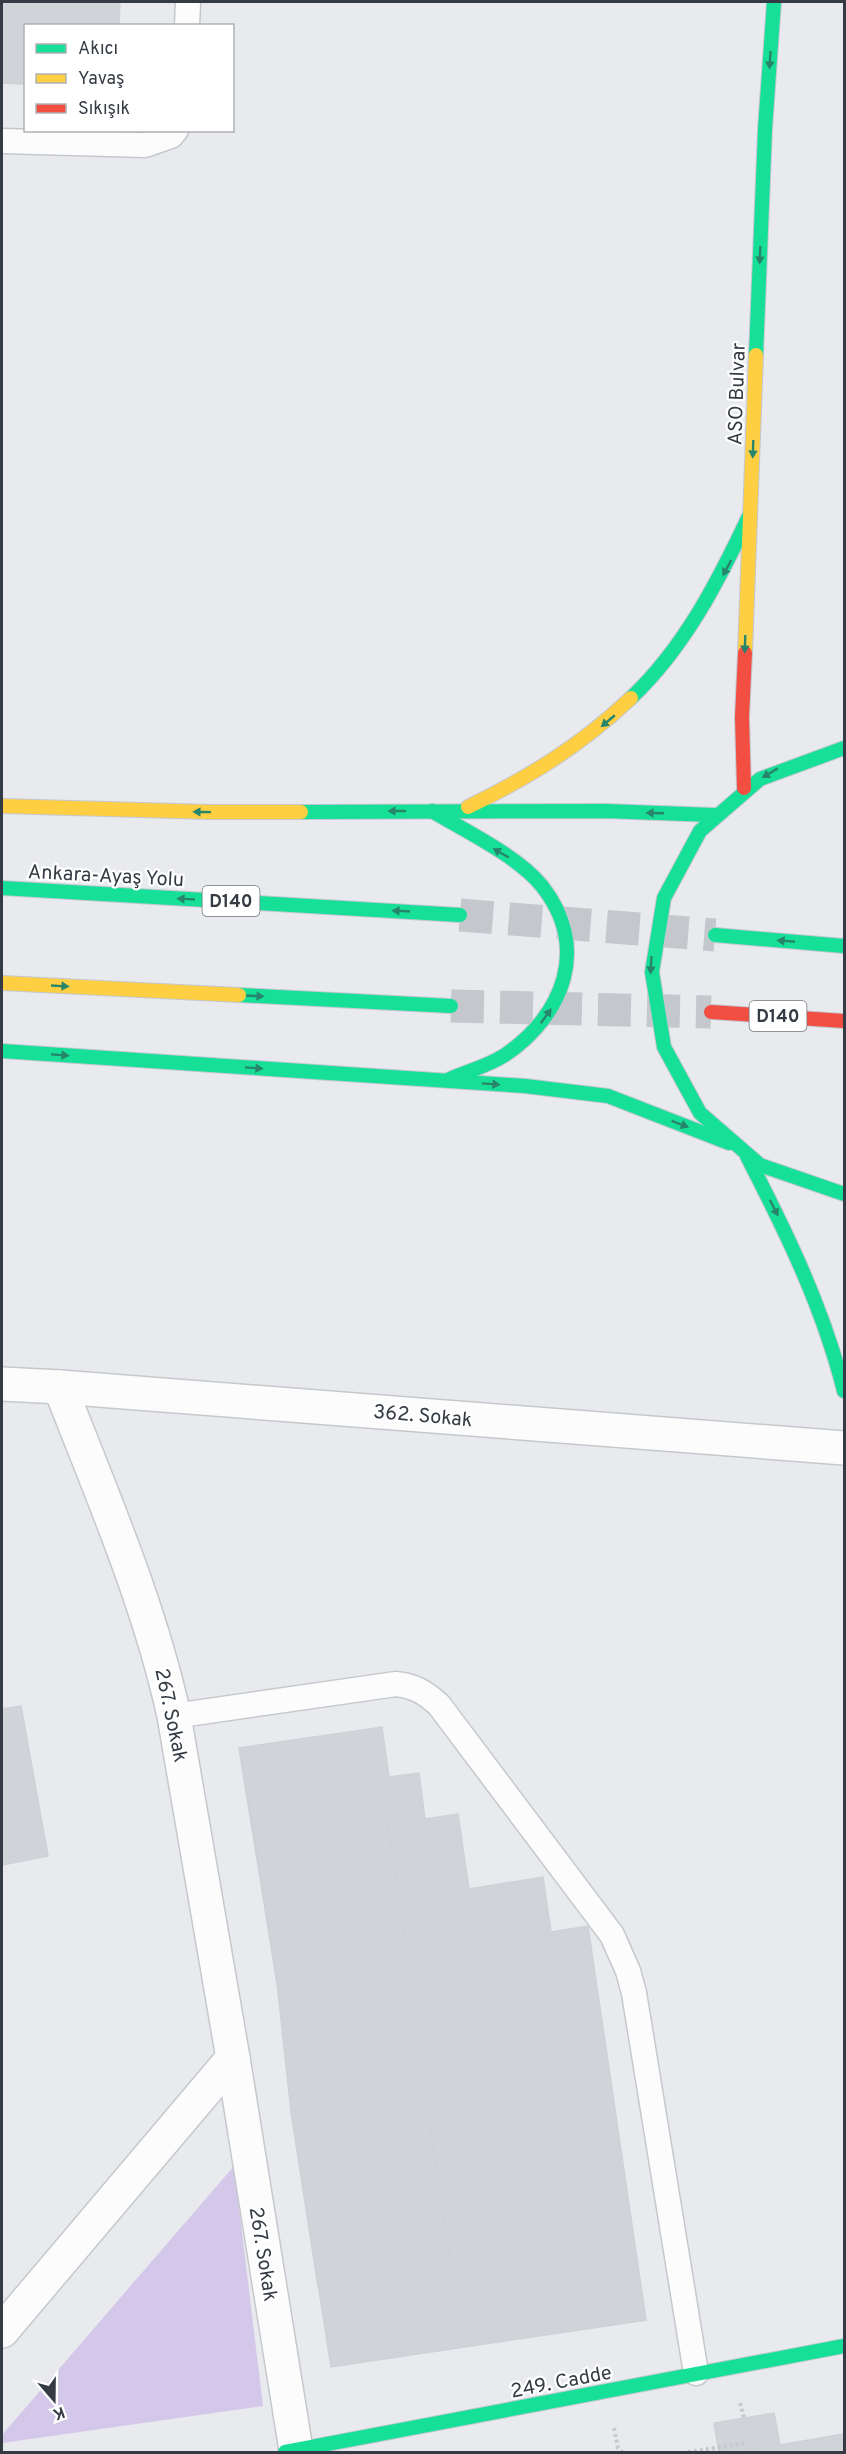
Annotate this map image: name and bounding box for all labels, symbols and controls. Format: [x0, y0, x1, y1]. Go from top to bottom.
legend [24, 24, 234, 132]
text: Akıcı [78, 38, 118, 61]
one-way arrow [765, 50, 775, 69]
text: Yavaş [78, 68, 124, 91]
text: Sıkışık [78, 98, 130, 121]
one-way arrow [756, 245, 765, 264]
street label: ASO Bulvar [723, 342, 753, 446]
one-way arrow [748, 440, 758, 459]
one-way arrow [722, 559, 732, 576]
one-way arrow [741, 635, 750, 654]
one-way arrow [600, 714, 616, 727]
one-way arrow [762, 767, 778, 778]
one-way arrow [192, 807, 211, 817]
one-way arrow [387, 807, 406, 816]
one-way arrow [645, 808, 664, 817]
one-way arrow [493, 847, 509, 858]
street label: Ankara-Ayaş Yolu [27, 860, 185, 894]
road number: D140 [202, 886, 260, 916]
one-way arrow [176, 894, 195, 903]
one-way arrow [392, 907, 411, 916]
one-way arrow [777, 936, 796, 946]
one-way arrow [647, 956, 656, 975]
one-way arrow [50, 981, 69, 990]
one-way arrow [245, 991, 264, 1000]
road number: D140 [750, 1001, 806, 1031]
one-way arrow [539, 1008, 551, 1023]
one-way arrow [50, 1050, 69, 1060]
one-way arrow [245, 1063, 264, 1073]
one-way arrow [481, 1079, 500, 1089]
one-way arrow [671, 1120, 689, 1129]
one-way arrow [769, 1199, 778, 1216]
street label: 362. Sokak [372, 1400, 474, 1434]
street label: 267. Sokak [147, 1666, 193, 1765]
street label: 267. Sokak [242, 2205, 282, 2303]
street label: 249. Cadde [509, 2360, 614, 2405]
north arrow [24, 2370, 84, 2430]
text: K [50, 2401, 67, 2424]

